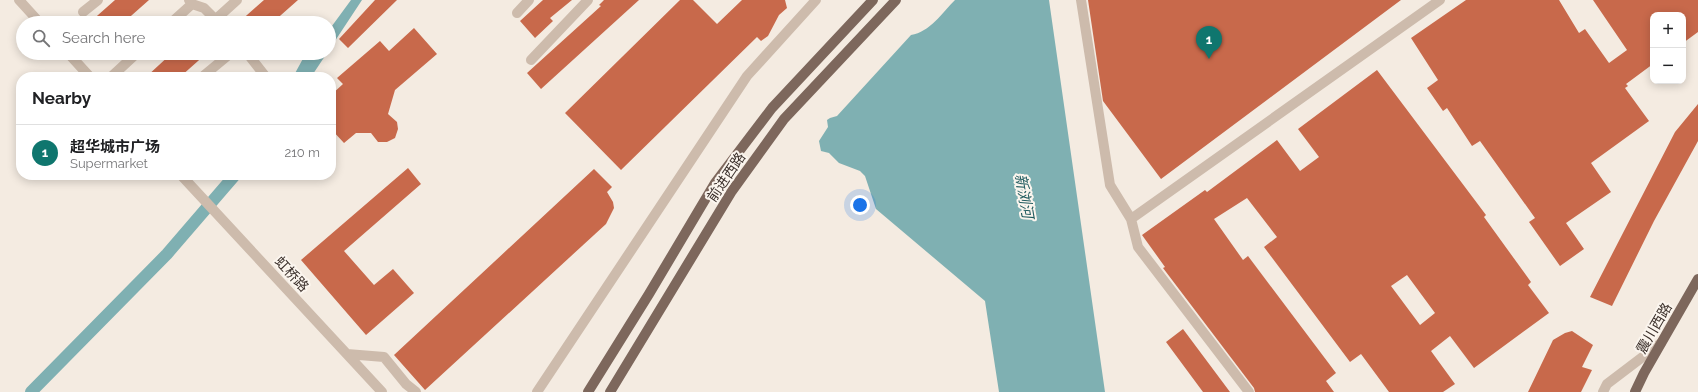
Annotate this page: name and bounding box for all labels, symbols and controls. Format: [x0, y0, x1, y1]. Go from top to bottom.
map controls [1650, 12, 1686, 84]
button: + [1650, 12, 1686, 48]
search box [16, 16, 336, 60]
pin: 1 [1196, 26, 1222, 59]
icon: search [30, 27, 52, 49]
text: Search here [62, 29, 145, 47]
button: − [1650, 48, 1686, 84]
text: Nearby [32, 88, 91, 108]
text: 超华城市广场 [70, 138, 160, 156]
text: 1 [42, 145, 48, 160]
text: 210 m [284, 145, 320, 160]
street label: 前进西路 [704, 149, 748, 205]
text: Supermarket [70, 156, 148, 171]
water label: 新浏河 [1011, 172, 1037, 223]
your location [850, 195, 870, 215]
street label: 虹桥路 [272, 253, 312, 295]
street label: 震川西路 [1633, 300, 1675, 356]

